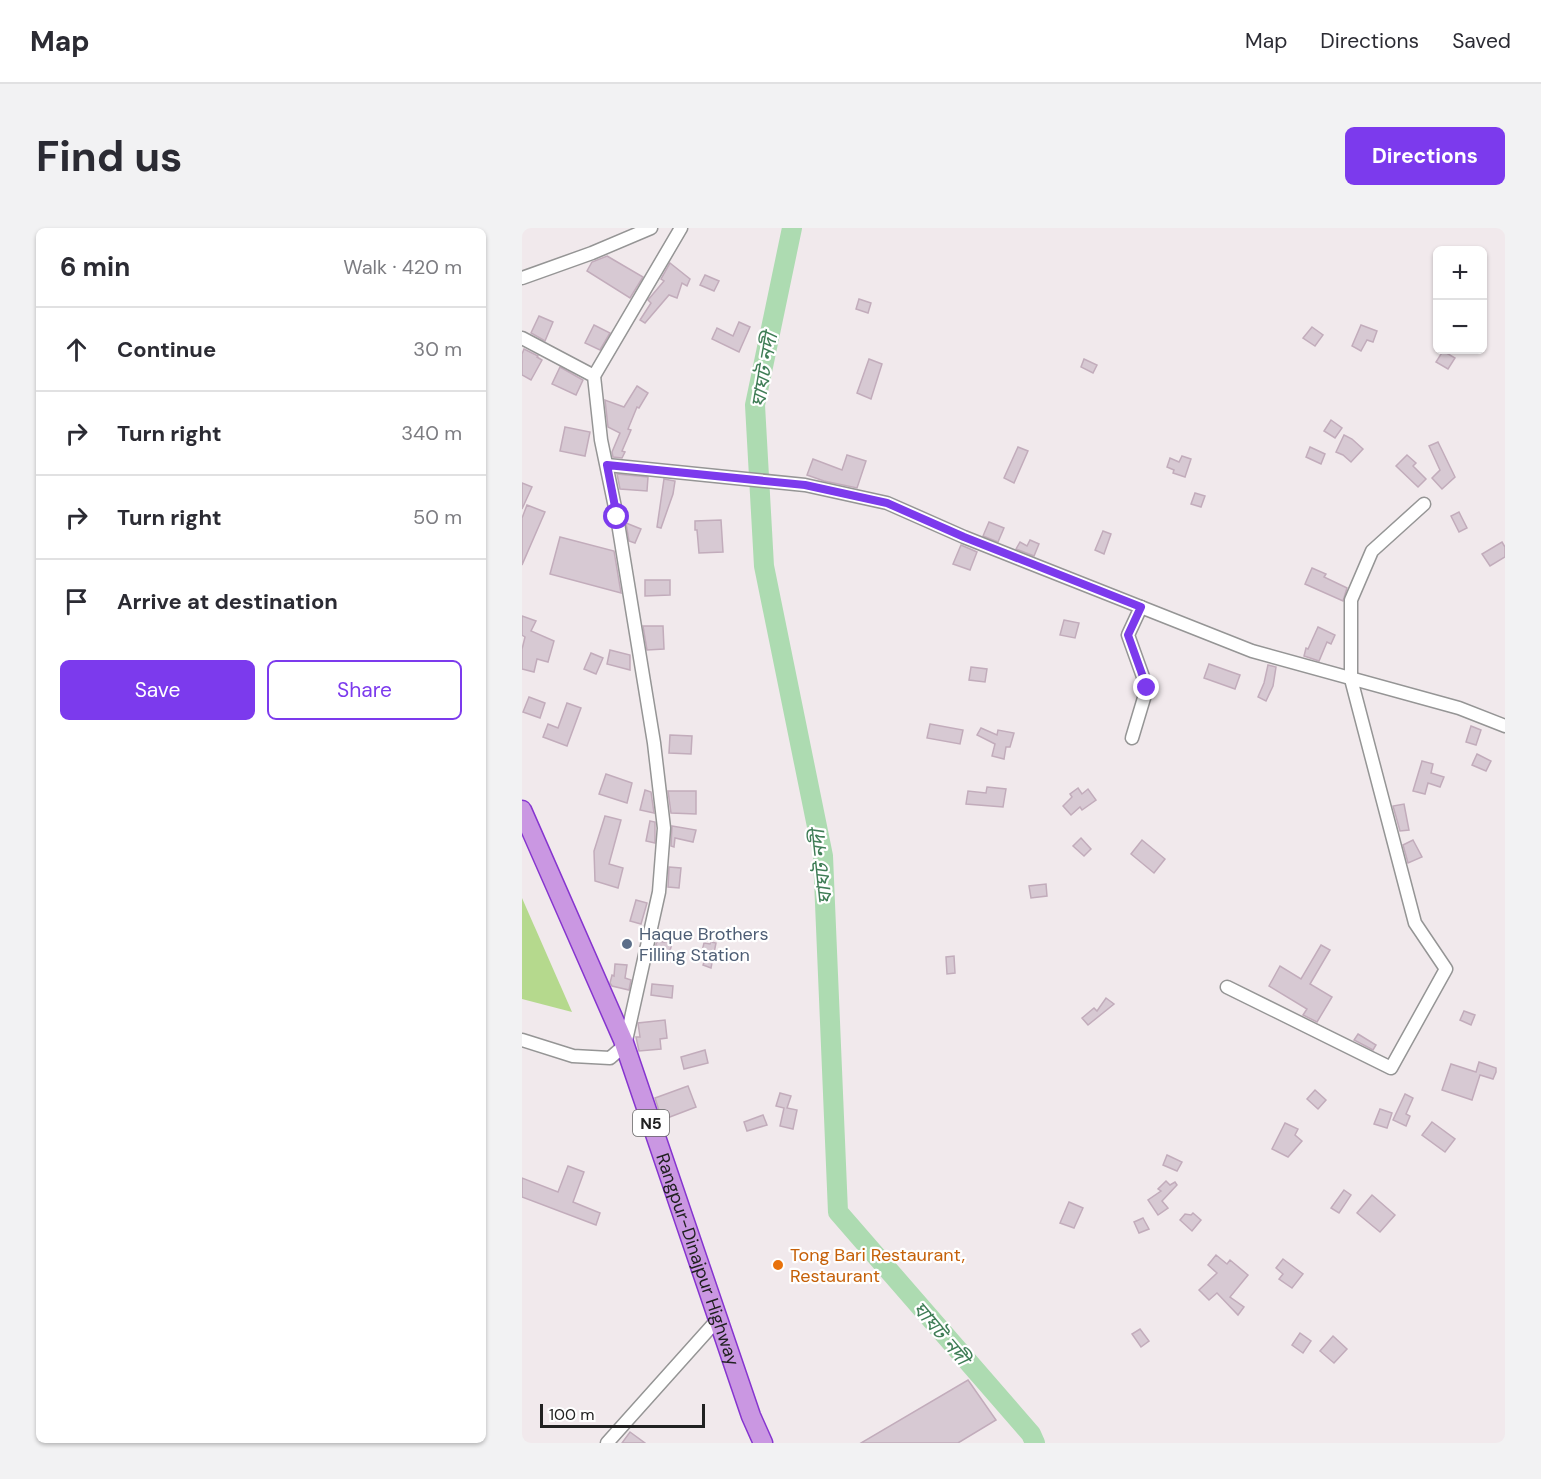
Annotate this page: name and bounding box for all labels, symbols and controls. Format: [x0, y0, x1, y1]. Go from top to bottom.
text: Map [30, 23, 90, 60]
text: Map [1245, 27, 1287, 55]
text: Directions [1320, 27, 1419, 55]
text: Saved [1452, 27, 1511, 55]
button: Directions [1345, 127, 1505, 185]
text: Find us [36, 129, 182, 184]
map controls [1433, 246, 1487, 354]
button: + [1433, 246, 1487, 300]
text: 6 min [60, 250, 130, 284]
text: Walk · 420 m [343, 254, 462, 280]
button: − [1433, 300, 1487, 354]
water label: ঘাঘট নদী [745, 327, 784, 409]
icon: ahead [60, 333, 93, 366]
text: Continue [117, 335, 216, 364]
text: 30 m [413, 336, 462, 362]
icon: right [60, 417, 93, 450]
text: Turn right [117, 419, 222, 448]
text: 340 m [401, 420, 462, 446]
icon: right [60, 501, 93, 534]
text: Turn right [117, 503, 222, 532]
route start [603, 503, 629, 529]
text: 50 m [413, 504, 462, 530]
icon: arrive [60, 585, 93, 618]
text: Arrive at destination [117, 587, 338, 616]
button: Save [60, 660, 255, 720]
button: Share [267, 660, 462, 720]
route end [1133, 674, 1159, 700]
water label: ঘাঘট নদী [804, 825, 838, 906]
place label: Haque Brothers Filling Station [639, 922, 768, 967]
marker: Haque Brothers Filling Station [620, 937, 634, 951]
road number: N5 [633, 1110, 669, 1136]
street label: Rangpur-Dinajpur Highway [650, 1150, 745, 1369]
place label: Tong Bari Restaurant, Restaurant [790, 1243, 965, 1288]
marker: Tong Bari Restaurant, Restaurant [771, 1258, 785, 1272]
water label: ঘাঘট নদী [907, 1296, 977, 1373]
scale bar [540, 1401, 705, 1428]
text: 100 m [549, 1404, 594, 1425]

